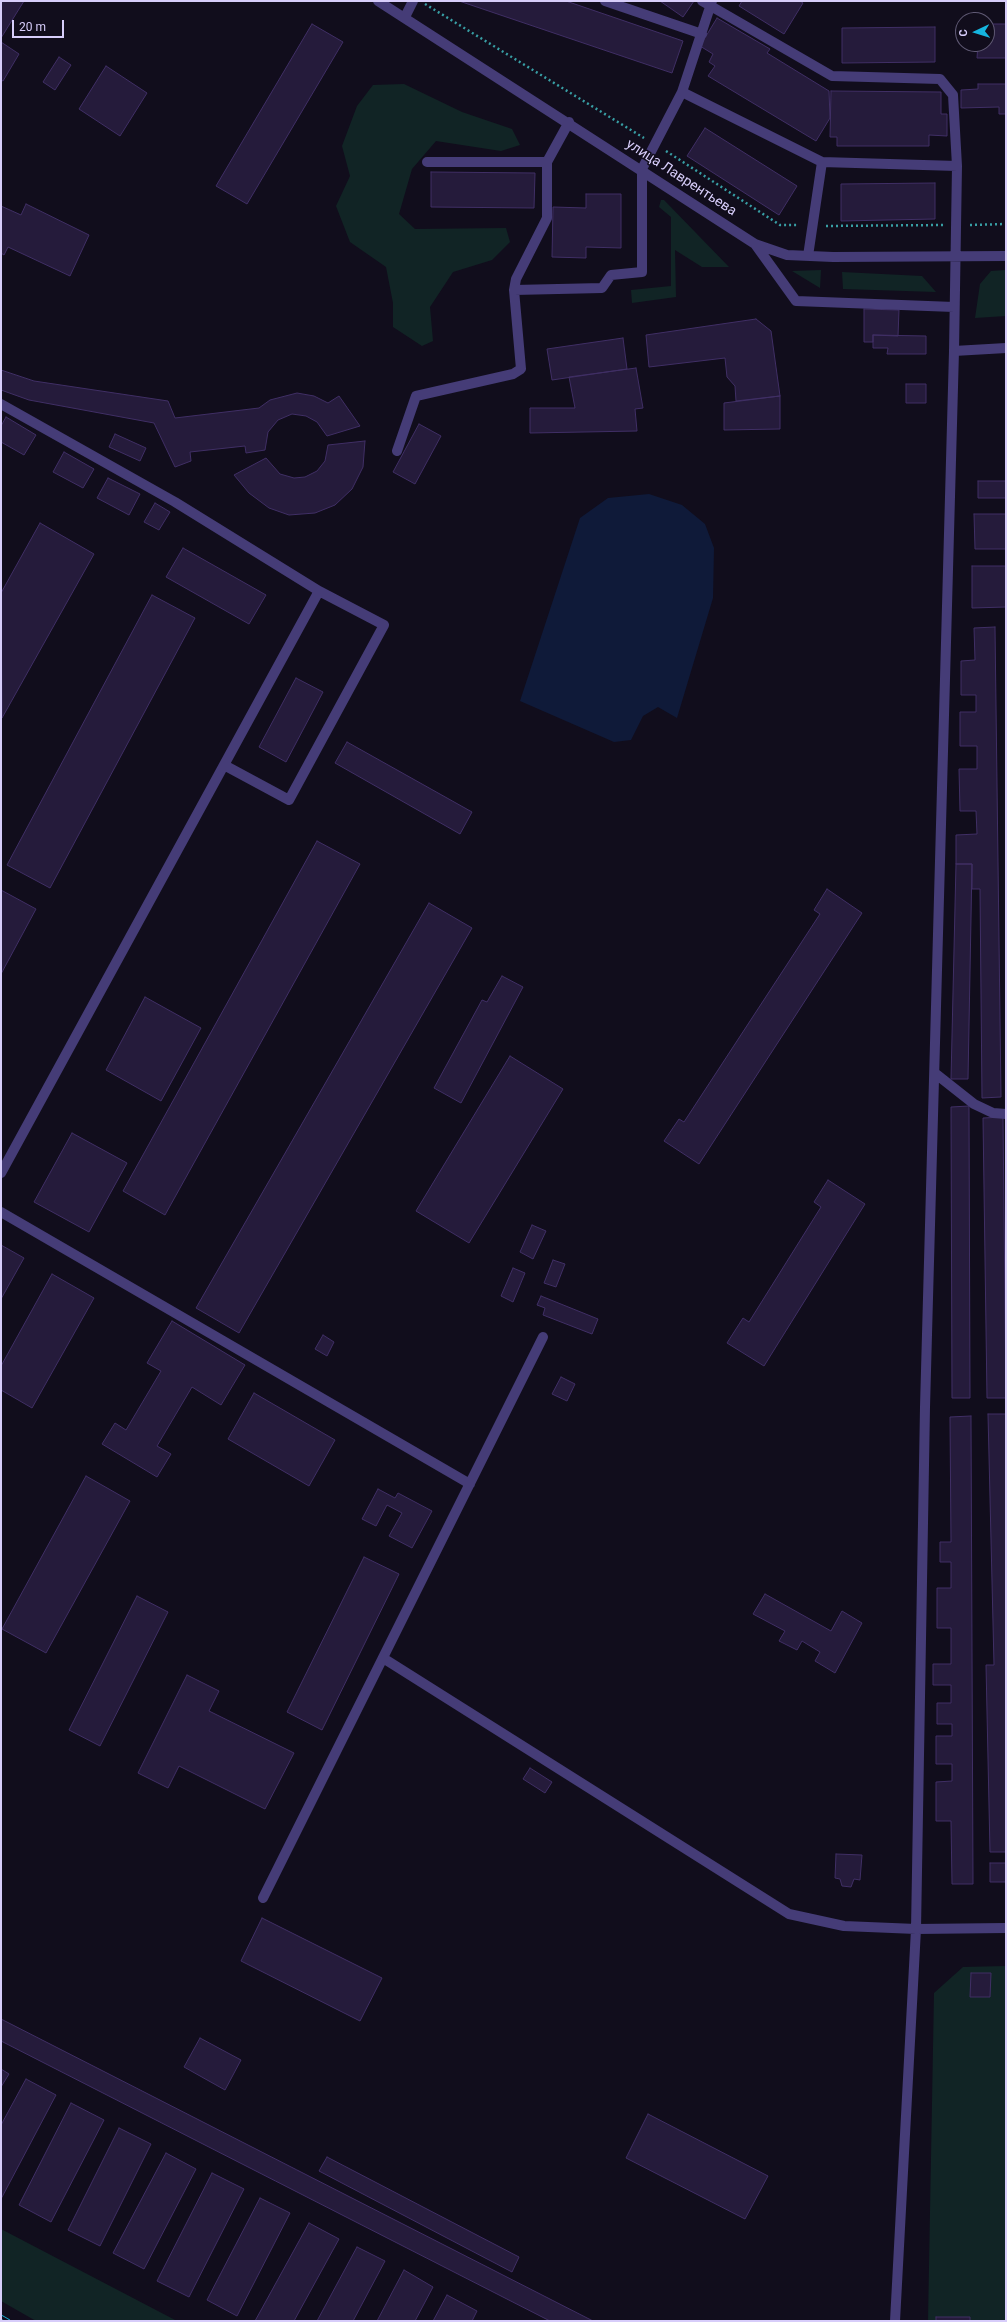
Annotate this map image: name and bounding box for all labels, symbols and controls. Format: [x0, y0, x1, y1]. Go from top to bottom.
scale bar [14, 12, 66, 38]
north arrow [955, 12, 995, 52]
text: 20 m [19, 20, 46, 34]
text: С [957, 29, 970, 37]
street label: улица Лаврентьева [623, 136, 739, 220]

